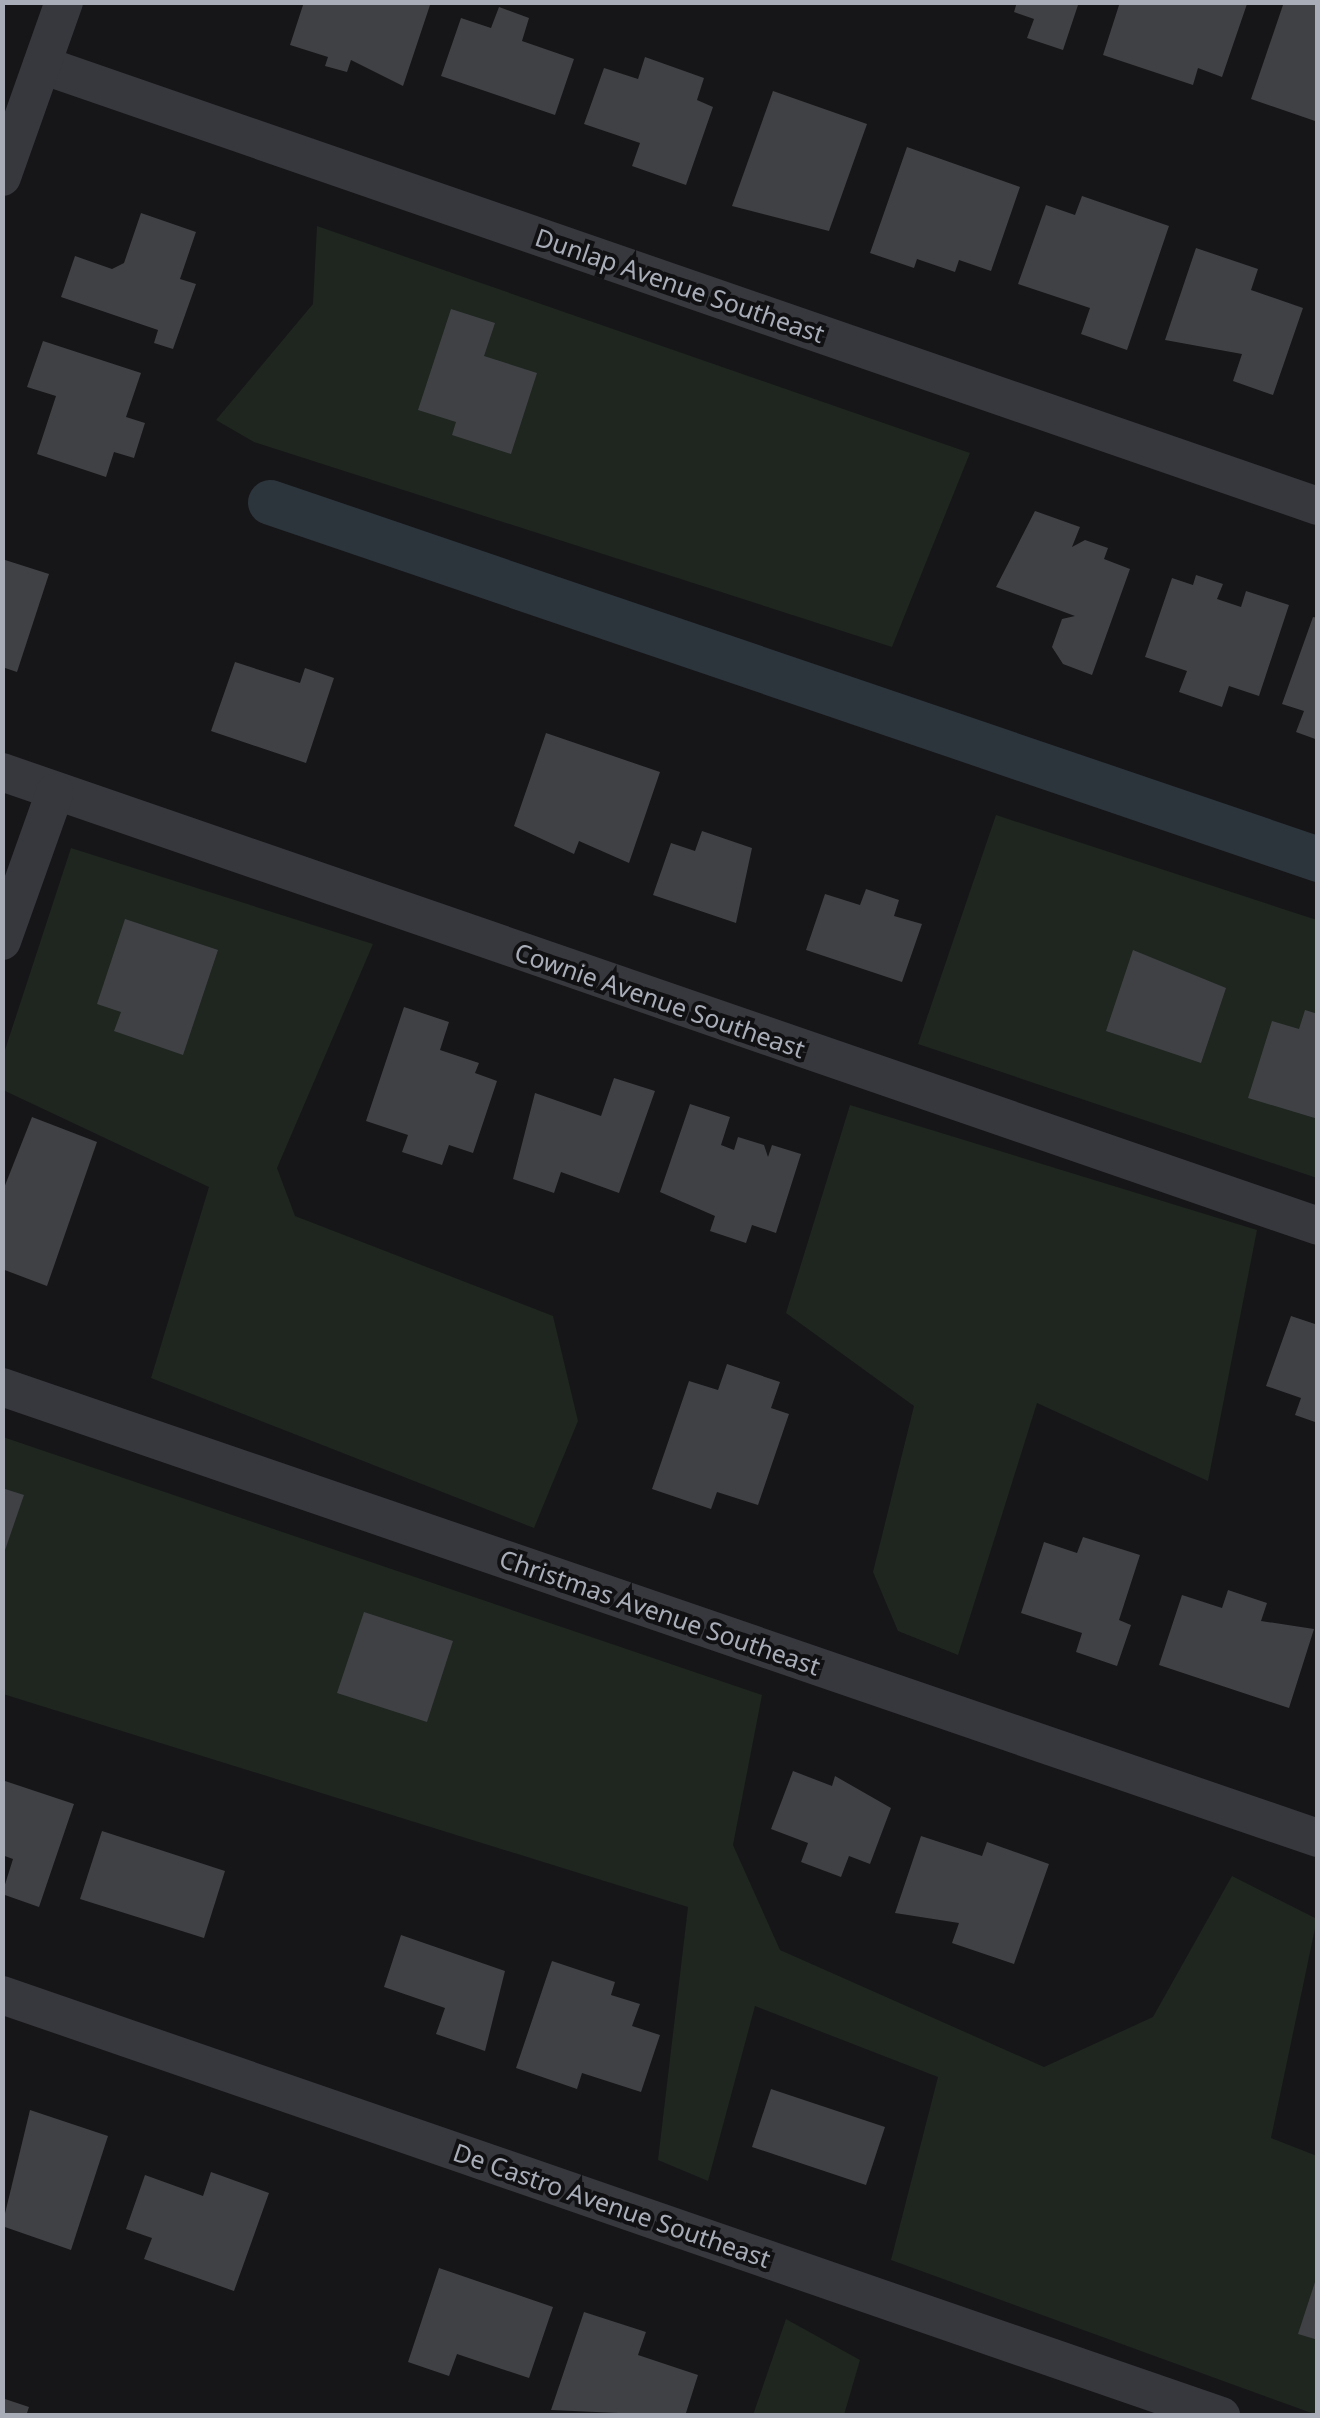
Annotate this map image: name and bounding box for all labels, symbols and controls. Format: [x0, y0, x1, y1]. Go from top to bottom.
street label: Dunlap Avenue Southeast [532, 221, 828, 349]
street label: Cownie Avenue Southeast [511, 936, 809, 1064]
street label: Christmas Avenue Southeast [496, 1543, 824, 1681]
street label: De Castro Avenue Southeast [450, 2137, 774, 2273]

